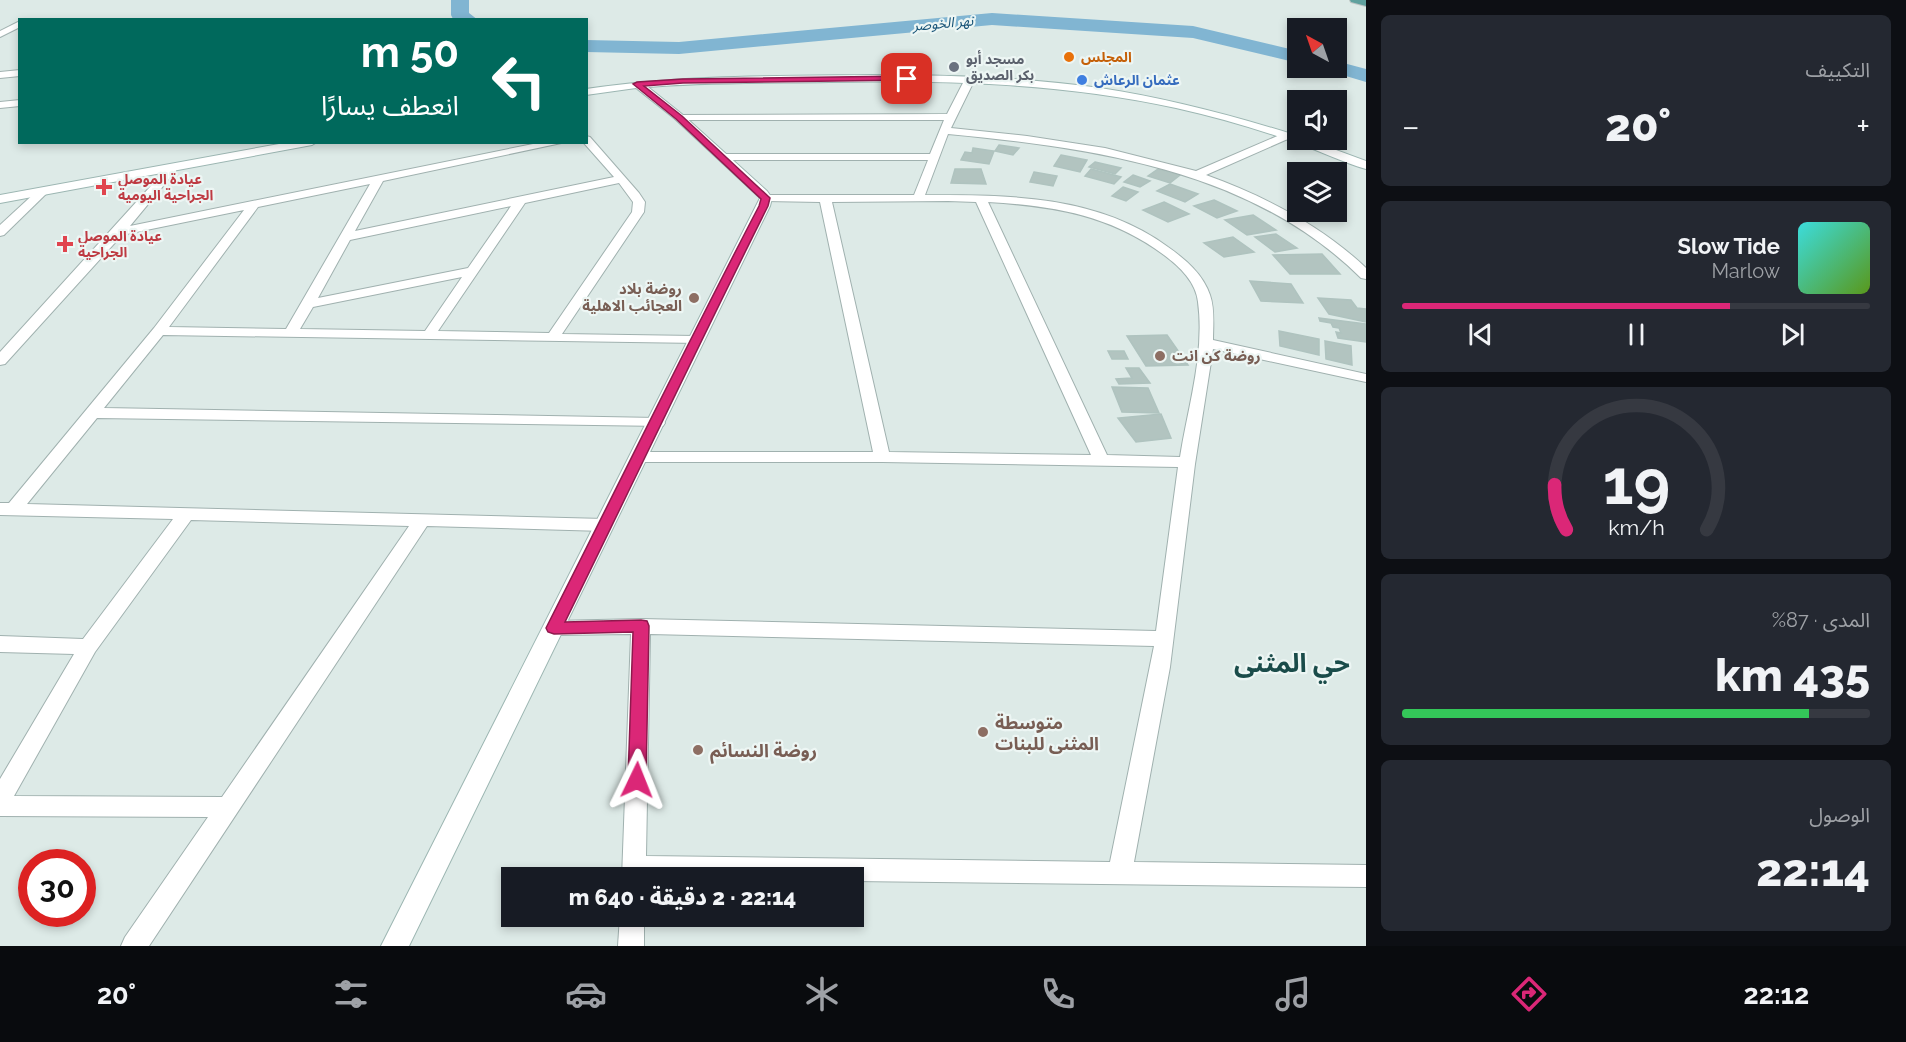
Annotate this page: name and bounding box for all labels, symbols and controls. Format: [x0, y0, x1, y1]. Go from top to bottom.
water label: نهر الخوصر [911, 12, 975, 35]
north arrow [1287, 18, 1347, 78]
map controls [1287, 18, 1347, 222]
text: 50 m [361, 28, 459, 77]
icon: left [480, 42, 558, 120]
place label: المجلس [1081, 49, 1132, 65]
place label: مسجد أبو بكر الصديق [966, 50, 1034, 84]
marker: المجلس [1062, 50, 1076, 64]
pin [881, 53, 932, 104]
text: التكييف [1806, 58, 1870, 82]
marker: مسجد أبو بكر الصديق [947, 60, 961, 74]
icon: arrive [890, 62, 923, 95]
place label: عثمان الرعاش [1094, 72, 1180, 89]
marker: عثمان الرعاش [1075, 73, 1089, 87]
text: انعطف يسارًا [321, 90, 459, 121]
button: sound [1287, 90, 1347, 150]
text: 20° [1605, 99, 1671, 152]
text: − [1402, 107, 1420, 146]
text: + [1856, 107, 1870, 146]
button: layers [1287, 162, 1347, 222]
place label: عيادة الموصل الجراحية اليومية [118, 171, 213, 204]
marker: عيادة الموصل الجراحية اليومية [95, 178, 113, 196]
place label: عيادة الموصل الجراحية [78, 228, 162, 261]
text: Slow Tide [1678, 233, 1780, 259]
marker: عيادة الموصل الجراحية [56, 235, 74, 253]
text: Marlow [1711, 259, 1780, 283]
place label: روضة بلاد العجائب الاهلية [582, 280, 682, 315]
marker: روضة بلاد العجائب الاهلية [687, 291, 701, 305]
icon: previous [1464, 318, 1497, 351]
icon: pause [1620, 318, 1653, 351]
icon: next [1776, 318, 1809, 351]
place label: روضة كن انت [1172, 347, 1261, 365]
marker: روضة كن انت [1153, 349, 1167, 363]
text: 19 [1602, 445, 1670, 519]
text: km/h [1608, 515, 1664, 540]
text: المدى · 87% [1772, 608, 1870, 632]
district label: حي المثنى [1234, 648, 1350, 684]
text: 435 km [1715, 649, 1870, 702]
place label: متوسطة المثنى للبنات [995, 712, 1099, 754]
marker: متوسطة المثنى للبنات [976, 725, 990, 739]
place label: روضة النسائم [710, 740, 817, 764]
marker: روضة النسائم [691, 743, 705, 757]
position arrow [605, 748, 669, 812]
text: الوصول [1809, 803, 1870, 827]
text: 22:14 [1756, 844, 1870, 897]
speed limit sign: 30 [18, 849, 96, 927]
text: 22:14 · 2 دقيقة · 640 m [569, 884, 796, 910]
icon: filters [330, 973, 372, 1015]
icon: car [565, 973, 607, 1015]
icon: climate [801, 973, 843, 1015]
icon: phone [1037, 973, 1079, 1015]
icon: music [1272, 973, 1314, 1015]
icon: directions [1508, 973, 1550, 1015]
text: 20° [97, 979, 136, 1010]
text: 22:12 [1743, 979, 1809, 1010]

